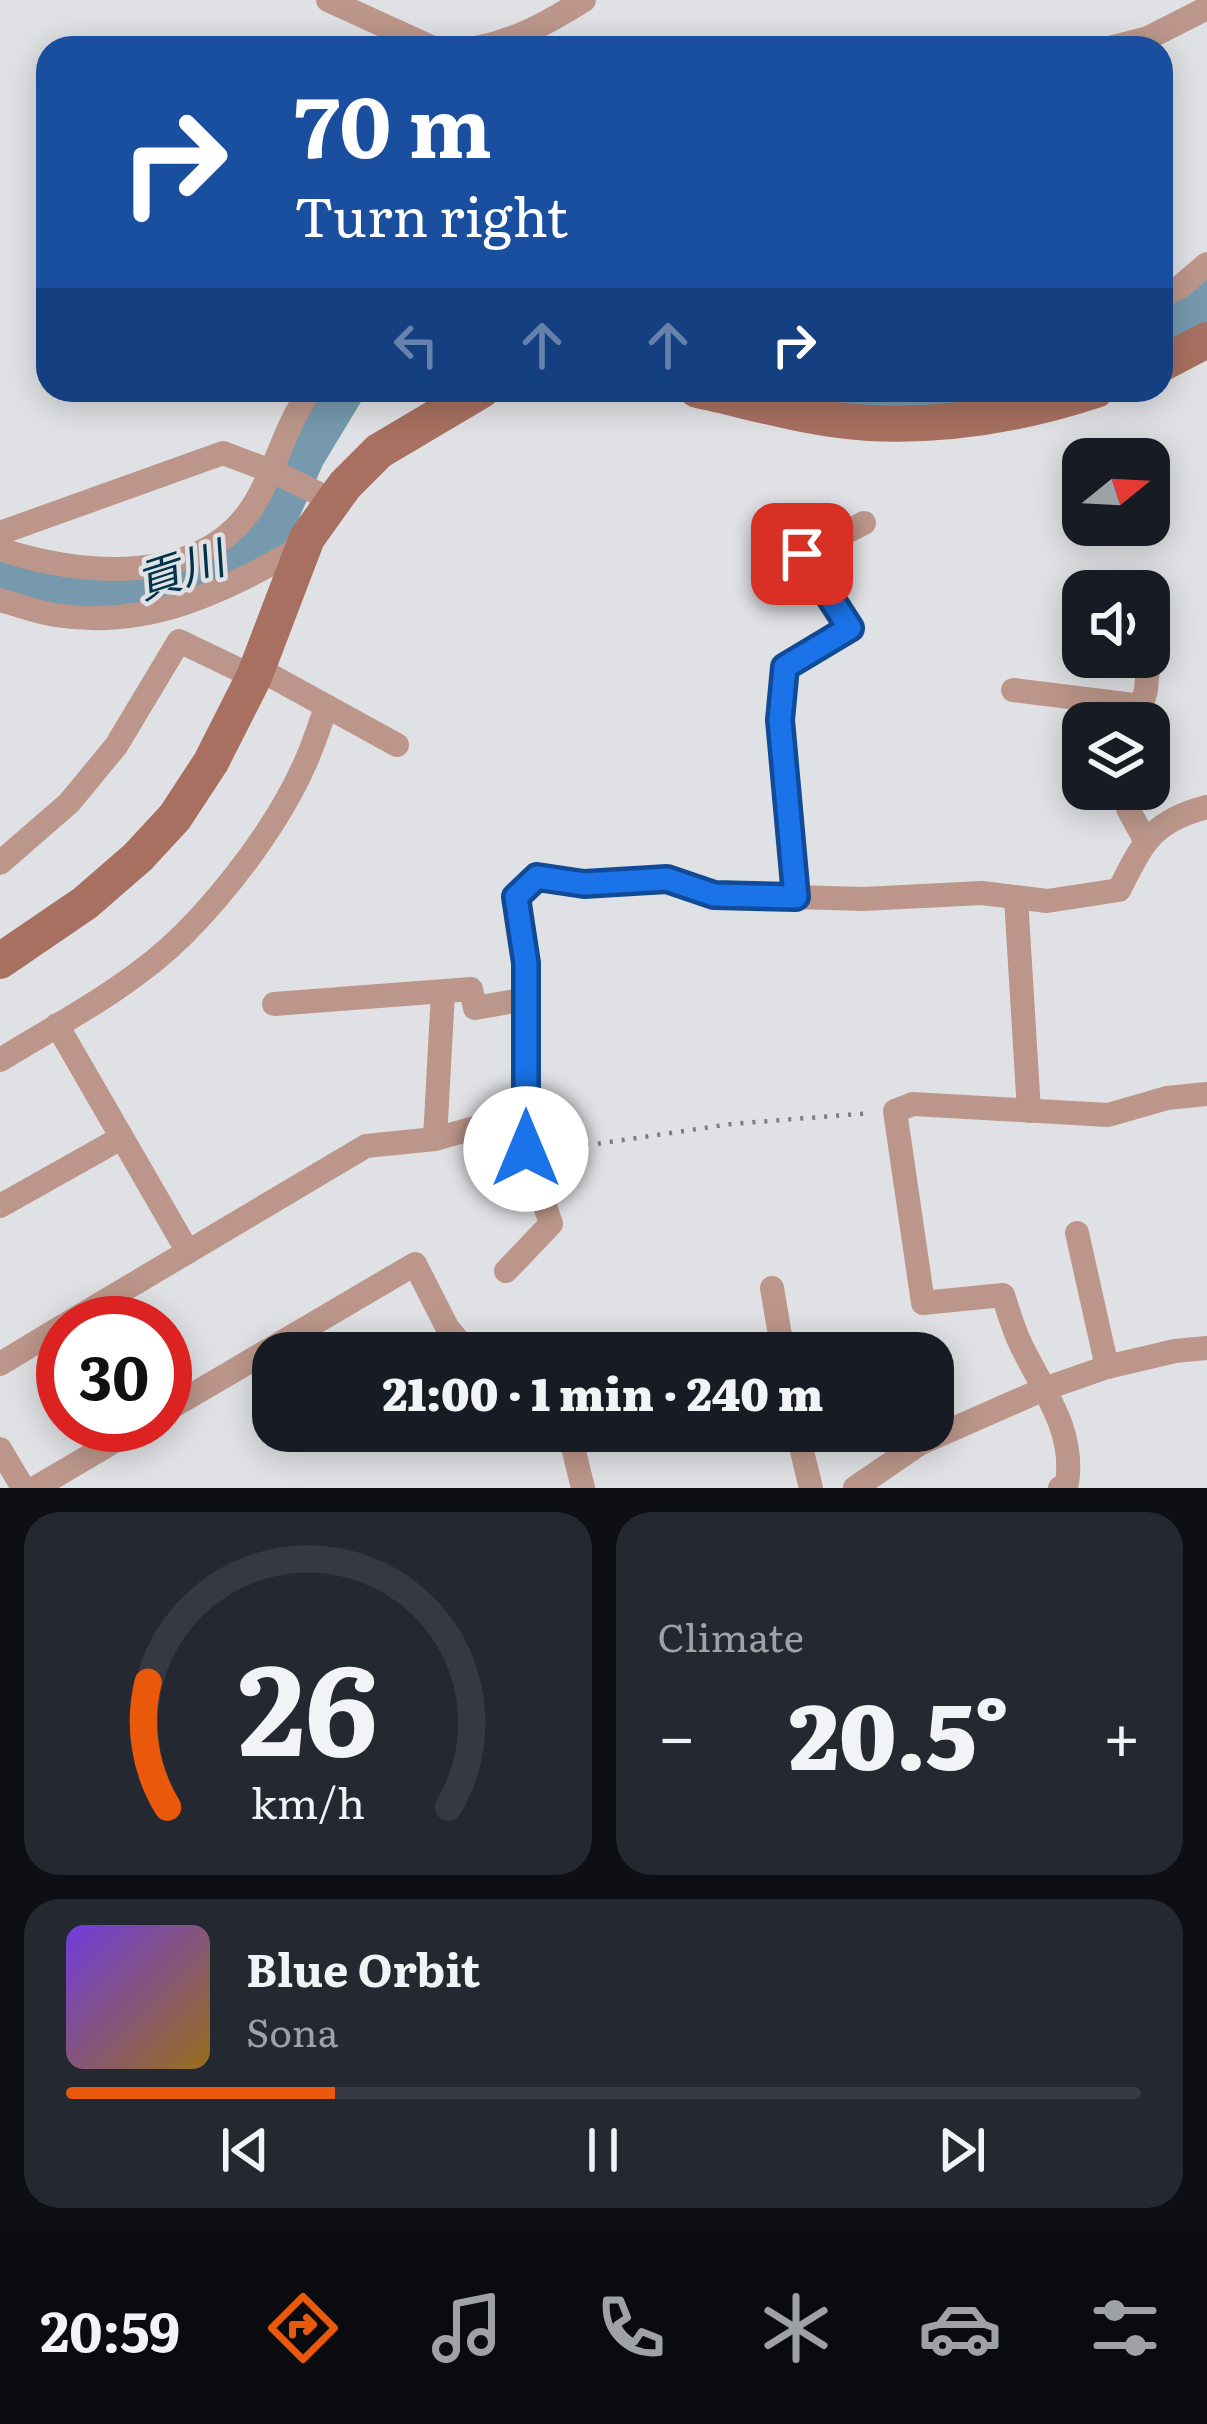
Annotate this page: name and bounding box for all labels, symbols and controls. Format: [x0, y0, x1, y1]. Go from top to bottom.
text: 70 m [294, 59, 492, 184]
icon: right [96, 84, 252, 240]
text: Turn right [294, 173, 568, 254]
icon: left [383, 312, 449, 378]
icon: ahead [509, 312, 575, 378]
icon: ahead [635, 312, 701, 378]
icon: right [761, 312, 827, 378]
north arrow [1062, 438, 1170, 546]
map controls [1062, 438, 1170, 810]
pin [751, 503, 853, 605]
water label: 貢川 [126, 520, 236, 613]
icon: arrive [769, 521, 835, 587]
button: sound [1062, 570, 1170, 678]
button: layers [1062, 702, 1170, 810]
position arrow [463, 1086, 589, 1212]
speed limit sign: 30 [36, 1296, 192, 1452]
text: 21:00 · 1 min · 240 m [383, 1358, 823, 1425]
text: Climate [658, 1606, 804, 1664]
text: 26 [238, 1609, 378, 1794]
text: 20.5° [789, 1664, 1010, 1798]
text: − [658, 1683, 696, 1781]
text: + [1103, 1683, 1141, 1781]
text: km/h [251, 1768, 365, 1831]
text: Blue Orbit [246, 1934, 480, 2001]
text: Sona [246, 2001, 339, 2059]
icon: previous [212, 2117, 278, 2183]
icon: pause [570, 2117, 636, 2183]
icon: next [929, 2117, 995, 2183]
icon: directions [261, 2286, 345, 2370]
icon: music [425, 2286, 509, 2370]
icon: phone [589, 2286, 673, 2370]
icon: climate [754, 2286, 838, 2370]
icon: car [918, 2286, 1002, 2370]
icon: filters [1083, 2286, 1167, 2370]
text: 20:59 [40, 2288, 180, 2369]

